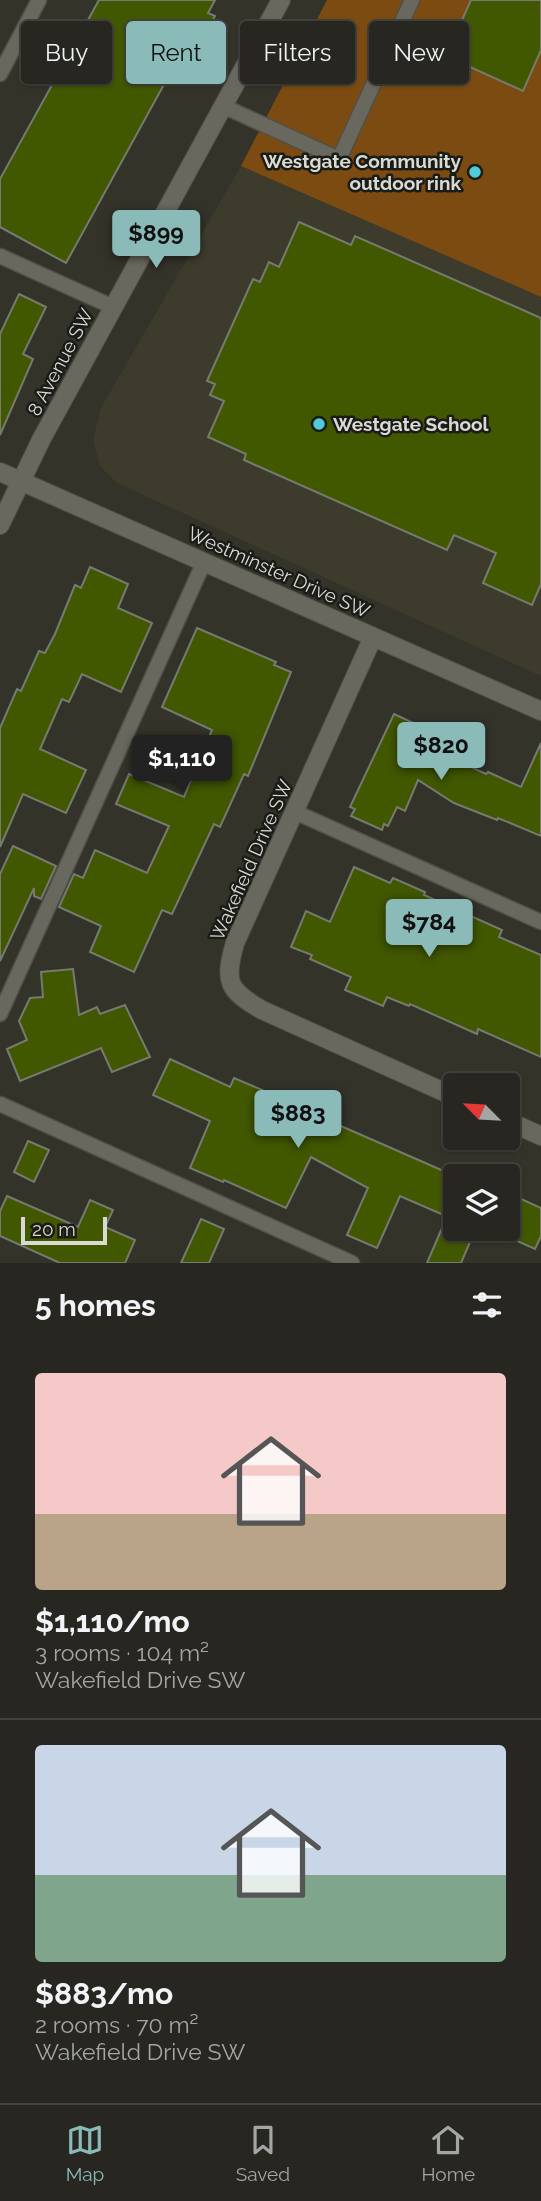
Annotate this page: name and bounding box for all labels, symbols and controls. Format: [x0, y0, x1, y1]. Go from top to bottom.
chip: Buy [21, 21, 112, 84]
chip: Rent [126, 21, 226, 84]
chip: Filters [240, 21, 355, 84]
chip: New [369, 21, 469, 84]
place label: Westgate Community outdoor rink [263, 150, 462, 194]
marker: Westgate Community outdoor rink [467, 164, 483, 180]
pin: $899 [115, 210, 197, 270]
text: $899 [128, 219, 184, 246]
street label: 8 Avenue SW [23, 305, 98, 419]
place label: Westgate School [333, 413, 489, 435]
marker: Westgate School [311, 416, 327, 432]
street label: Westminster Drive SW [185, 522, 374, 622]
pin: $820 [400, 722, 482, 782]
text: $820 [413, 731, 469, 758]
pin: $1,110 [125, 736, 239, 795]
text: $1,110 [148, 744, 216, 771]
street label: Wakefield Drive SW [206, 776, 296, 944]
pin: $784 [388, 900, 470, 959]
text: $784 [402, 908, 456, 935]
north arrow [443, 1073, 520, 1150]
map controls [443, 1073, 520, 1241]
pin: $883 [257, 1090, 339, 1150]
text: $883 [270, 1099, 326, 1126]
button: layers [443, 1164, 520, 1241]
scale bar [21, 1214, 107, 1246]
text: 20 m [32, 1218, 76, 1240]
icon: filters [468, 1286, 506, 1324]
text: 5 homes [35, 1288, 156, 1323]
icon: home [208, 1418, 334, 1544]
text: $1,110/mo [35, 1604, 190, 1639]
text: 3 rooms · 104 m² [35, 1639, 209, 1666]
text: Wakefield Drive SW [35, 1666, 245, 1693]
icon: home [208, 1790, 334, 1916]
text: $883/mo [35, 1976, 173, 2011]
text: 2 rooms · 70 m² [35, 2011, 198, 2038]
text: Wakefield Drive SW [35, 2038, 245, 2065]
tab: Map [66, 2121, 104, 2185]
tab: Saved [236, 2121, 290, 2185]
tab: Home [421, 2121, 475, 2185]

